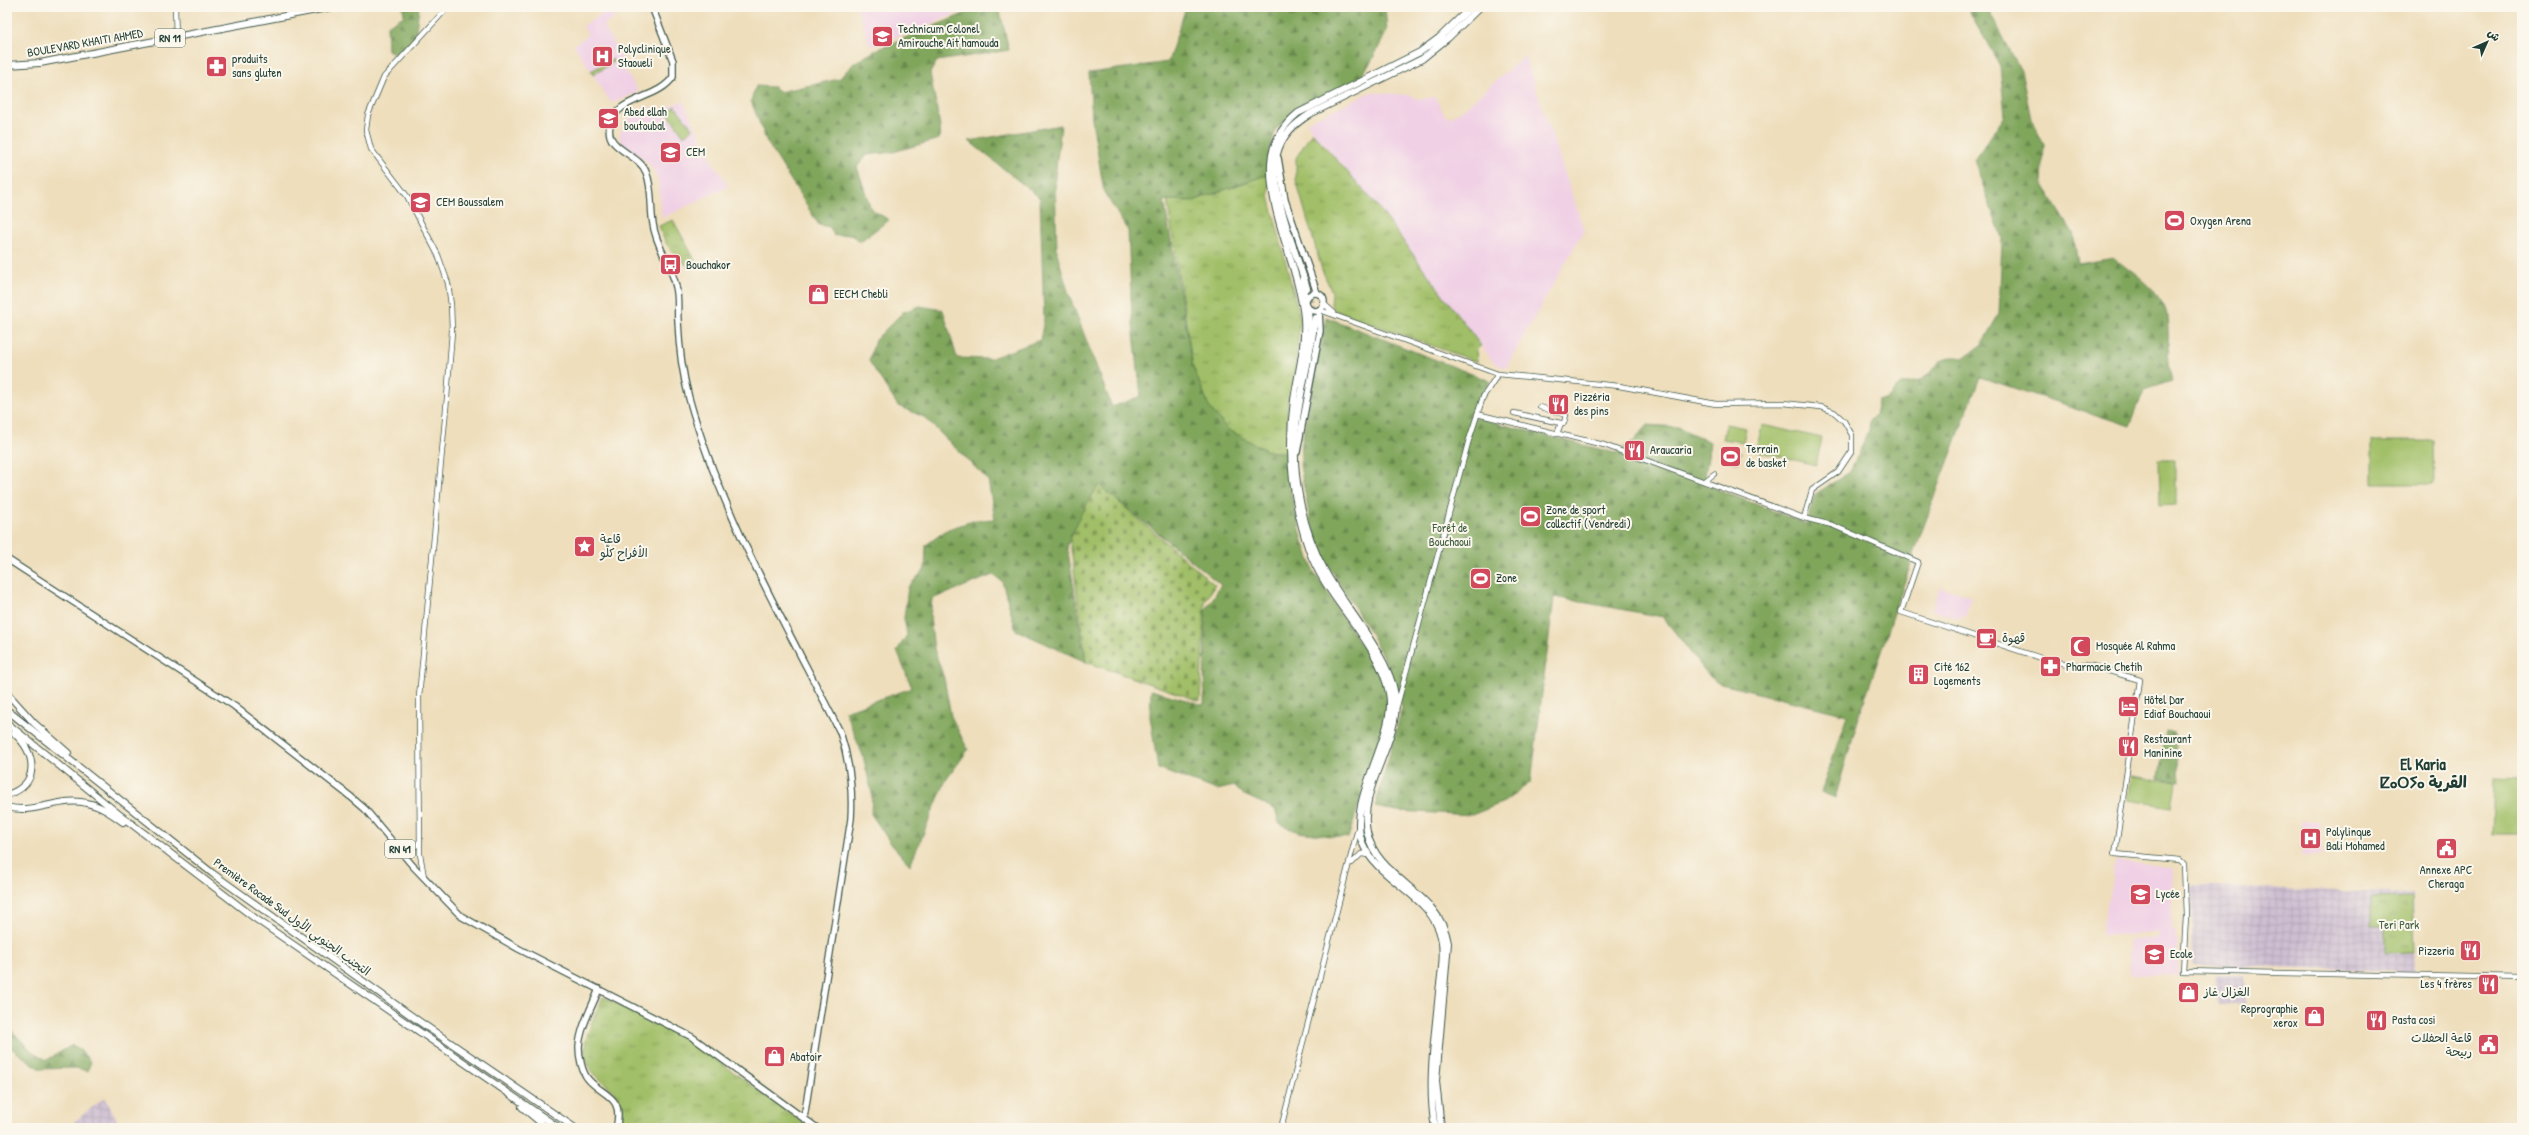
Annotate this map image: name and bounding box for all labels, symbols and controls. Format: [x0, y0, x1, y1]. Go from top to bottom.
place label: Technicum Colonel Amirouche Ait hamouda [898, 20, 999, 51]
north arrow [2467, 22, 2507, 62]
school or university icon: Technicum Colonel Amirouche Ait hamouda [869, 23, 895, 49]
street label: BOULEVARD KHAITI AHMED [26, 24, 144, 61]
text: ش [2485, 26, 2503, 44]
road number: RN 11 [155, 29, 185, 47]
place label: Polyclinique Staoueli [618, 40, 671, 71]
hospital icon: Polyclinique Staoueli [589, 43, 615, 69]
place label: produits sans gluten [232, 50, 282, 81]
pharmacy icon: produits sans gluten [203, 53, 229, 79]
place label: Abed ellah boutoubal [624, 103, 667, 134]
school or university icon: Abed ellah boutoubal [595, 106, 621, 132]
school or university icon: CEM [658, 139, 684, 165]
place label: CEM [686, 143, 705, 160]
school or university icon: CEM Boussalem [407, 189, 433, 215]
place label: CEM Boussalem [436, 193, 504, 210]
sports icon: Oxygen Arena [2162, 208, 2188, 234]
place label: Oxygen Arena [2190, 212, 2251, 229]
bus stop icon: Bouchakor [658, 252, 684, 278]
place label: Bouchakor [686, 256, 731, 273]
shop icon: EECM Chebli [805, 281, 831, 307]
place label: EECM Chebli [834, 285, 888, 302]
place label: Pizzéria des pins [1574, 388, 1610, 419]
restaurant icon: Pizzéria des pins [1545, 391, 1571, 417]
restaurant icon: Araucaria [1621, 437, 1647, 463]
place label: Terrain de basket [1746, 440, 1787, 471]
place label: Araucaria [1650, 441, 1692, 458]
sports icon: Terrain de basket [1718, 443, 1744, 469]
place label: Zone de sport collectif (Vendredi) [1546, 501, 1631, 532]
sports icon: Zone de sport collectif (Vendredi) [1517, 504, 1543, 530]
park label: Forêt de Bouchaoui [1429, 519, 1471, 550]
place label: قاعة الأفراح كلّو [599, 530, 648, 562]
place icon: قاعة الأفراح كلّو [572, 533, 598, 559]
sports icon: Zone [1467, 565, 1493, 591]
place label: Zone [1496, 569, 1517, 586]
cafe icon: قهوة [1973, 625, 1999, 651]
place label: قهوة [2002, 629, 2025, 646]
mosque icon: Mosquée Al Rahma [2068, 633, 2094, 659]
place label: Mosquée Al Rahma [2096, 637, 2175, 654]
pharmacy icon: Pharmacie Chetih [2037, 654, 2063, 680]
place label: Cité 162 Logements [1934, 658, 1981, 689]
place label: Pharmacie Chetih [2066, 658, 2142, 675]
building icon: Cité 162 Logements [1905, 661, 1931, 687]
place label: Hôtel Dar Ediaf Bouchaoui [2144, 691, 2211, 722]
hotel icon: Hôtel Dar Ediaf Bouchaoui [2116, 694, 2142, 720]
place label: Restaurant Maninine [2144, 730, 2192, 761]
restaurant icon: Restaurant Maninine [2116, 733, 2142, 759]
district label: El Karia ⵇⴰⵔⵢⴰ القرية [2379, 753, 2467, 793]
place label: Polylinque Bali Mohamed [2326, 823, 2385, 854]
hospital icon: Polylinque Bali Mohamed [2298, 826, 2324, 852]
public building icon: Annexe APC Cheraga [2433, 836, 2459, 862]
road number: RN 41 [385, 840, 415, 858]
street label: Première Rocade Sud التجنب الجنوبي الأول [209, 854, 374, 982]
place label: Annexe APC Cheraga [2420, 861, 2473, 892]
school or university icon: Lycée [2128, 881, 2154, 907]
place label: Lycée [2156, 885, 2180, 902]
park label: Teri Park [2379, 916, 2419, 933]
restaurant icon: Pizzeria [2457, 938, 2483, 964]
school or university icon: Ecole [2141, 941, 2167, 967]
place label: Pizzeria [2418, 942, 2454, 959]
place label: Ecole [2170, 945, 2193, 962]
restaurant icon: Les 4 frères [2475, 971, 2501, 997]
place label: Les 4 frères [2420, 975, 2472, 992]
shop icon: الغزال غاز [2176, 979, 2202, 1005]
place label: الغزال غاز [2203, 983, 2250, 1000]
place label: Reprographie xerox [2241, 1000, 2298, 1031]
shop icon: Reprographie xerox [2301, 1003, 2327, 1029]
restaurant icon: Pasta cosi [2364, 1007, 2390, 1033]
place label: Pasta cosi [2392, 1011, 2436, 1028]
place label: قاعة الحفلات ربيحة [2411, 1029, 2472, 1060]
public building icon: قاعة الحفلات ربيحة [2475, 1032, 2501, 1058]
shop icon: Abatoir [762, 1044, 788, 1070]
place label: Abatoir [790, 1048, 822, 1065]

